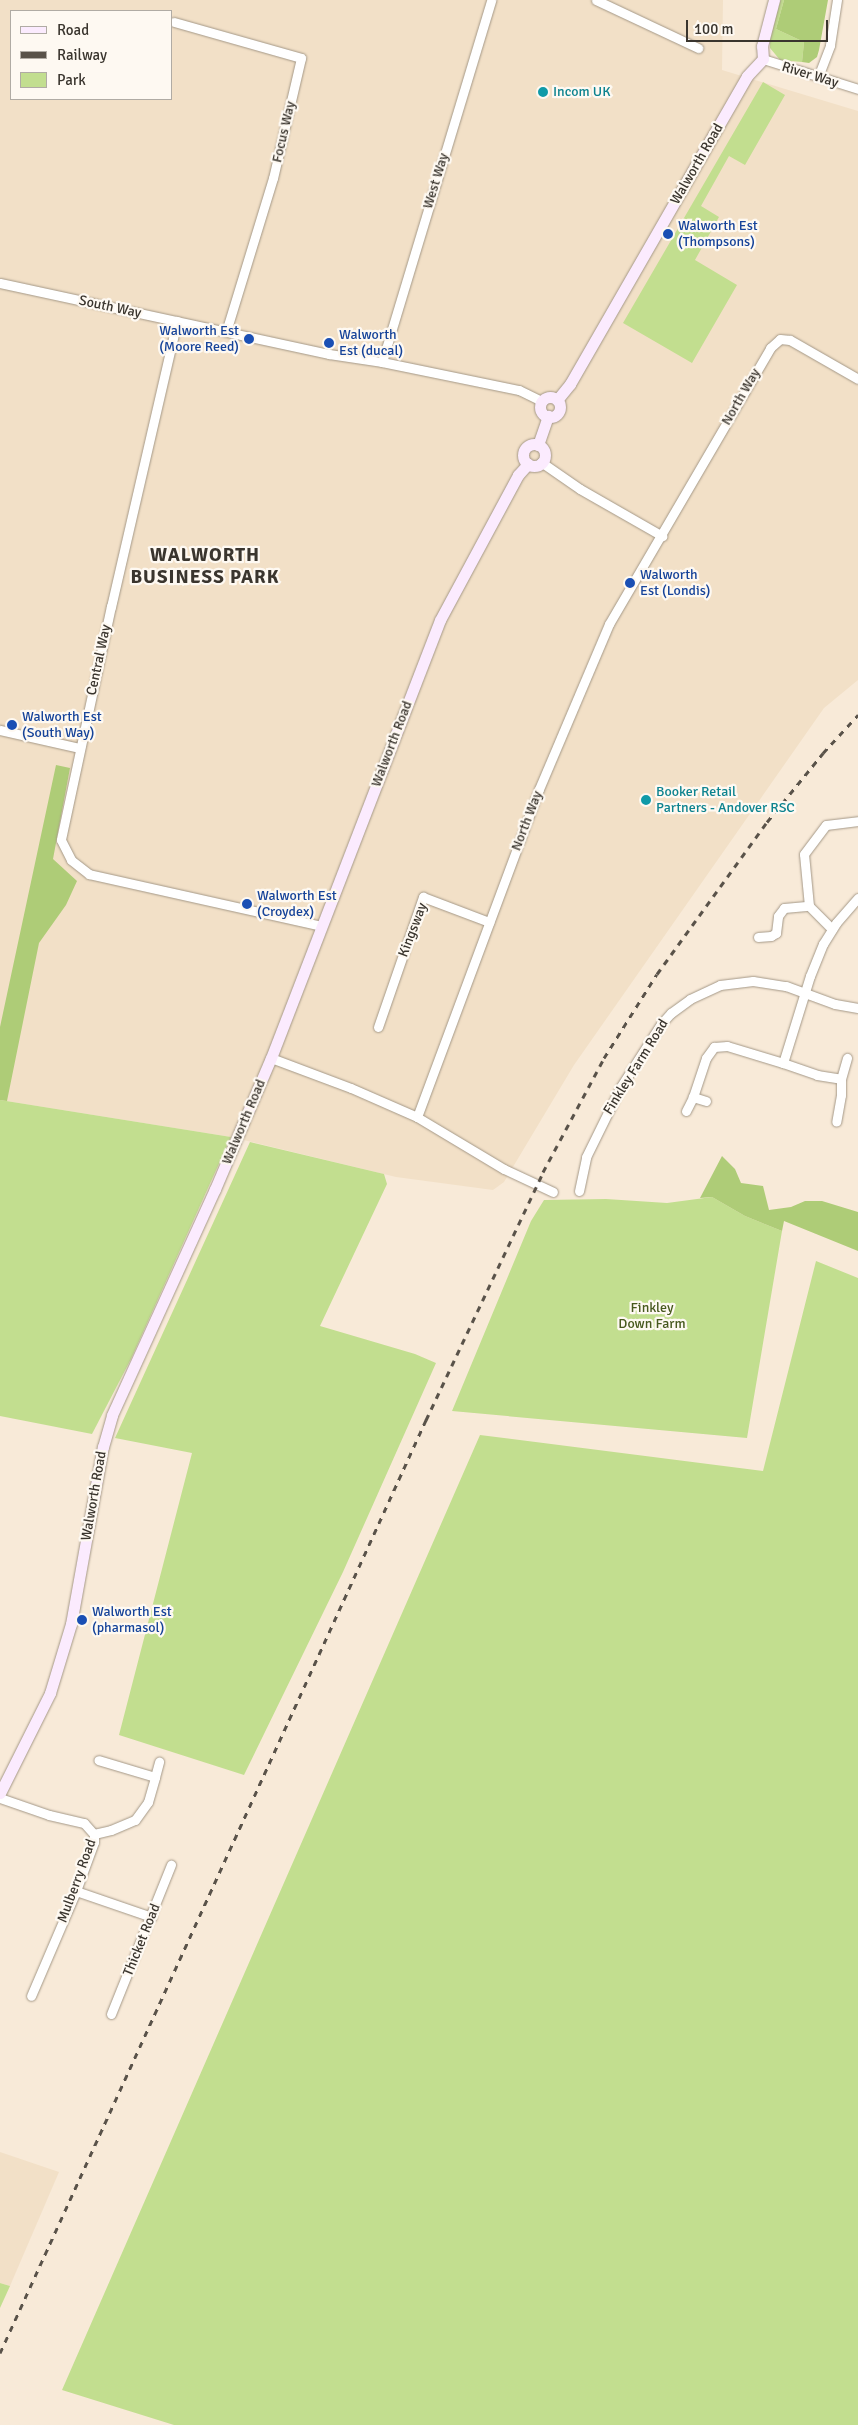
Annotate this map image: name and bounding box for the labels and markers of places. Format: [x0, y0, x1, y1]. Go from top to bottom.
place label: Incom UK [553, 84, 610, 100]
marker: Incom UK [537, 86, 549, 98]
place label: Walworth Est (Thompsons) [678, 218, 758, 250]
marker: Walworth Est (Thompsons) [662, 228, 674, 240]
place label: Walworth Est (Moore Reed) [159, 323, 239, 356]
place label: Walworth Est (ducal) [339, 327, 403, 360]
marker: Walworth Est (Moore Reed) [243, 333, 255, 345]
marker: Walworth Est (ducal) [323, 337, 335, 349]
place label: Walworth Est (Londis) [640, 567, 710, 600]
marker: Walworth Est (Londis) [624, 577, 636, 589]
place label: Walworth Est (South Way) [22, 709, 102, 742]
marker: Walworth Est (South Way) [6, 719, 18, 731]
place label: Booker Retail Partners - Andover RSC [656, 784, 795, 816]
marker: Booker Retail Partners - Andover RSC [640, 794, 652, 806]
place label: Walworth Est (Croydex) [257, 888, 337, 920]
marker: Walworth Est (Croydex) [241, 898, 253, 910]
place label: Walworth Est (pharmasol) [92, 1604, 172, 1636]
marker: Walworth Est (pharmasol) [76, 1614, 88, 1626]

